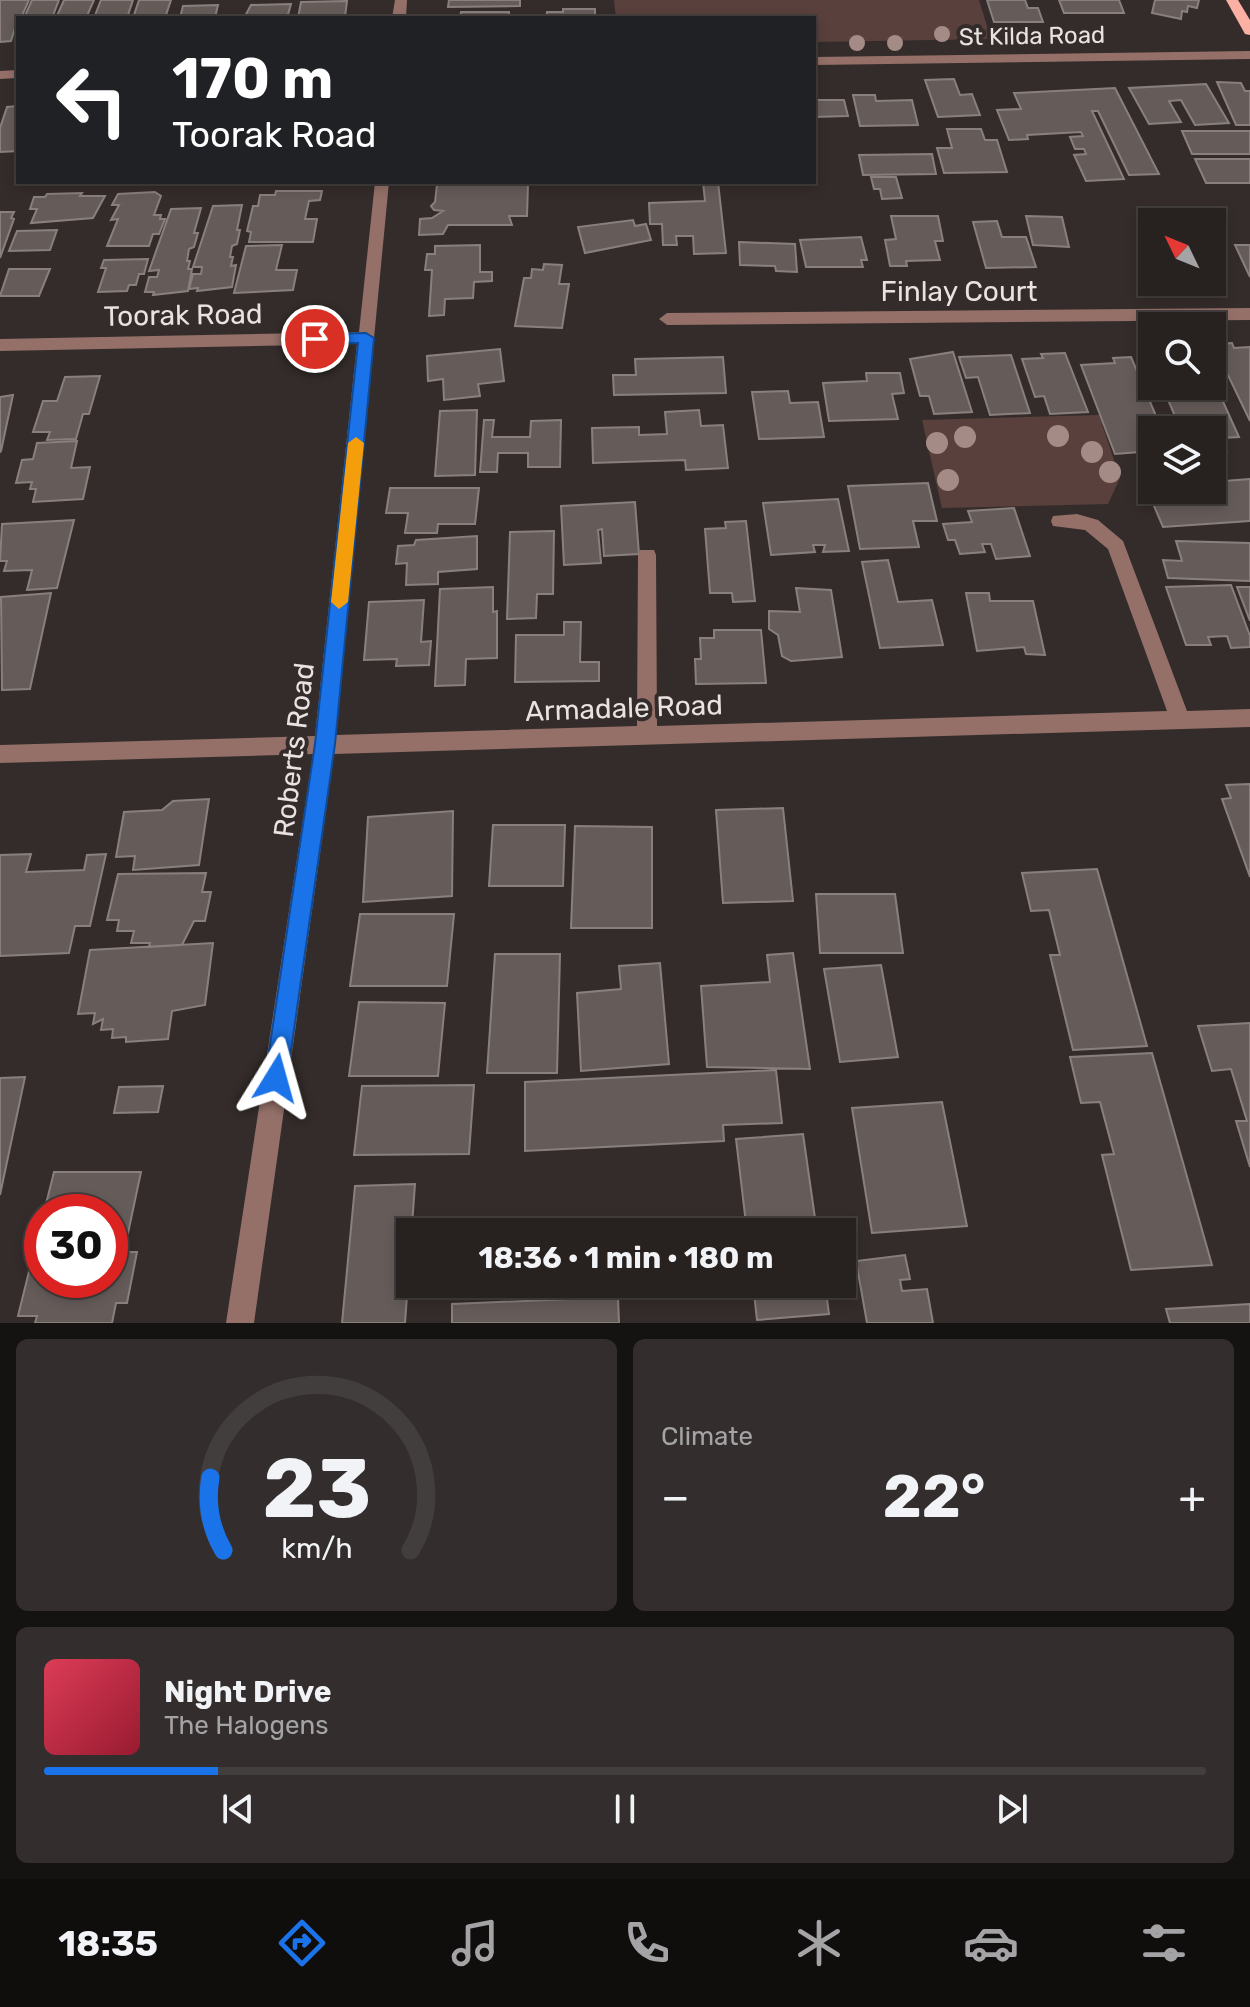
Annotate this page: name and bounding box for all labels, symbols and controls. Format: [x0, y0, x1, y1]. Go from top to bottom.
street label: St Kilda Road [958, 21, 1106, 51]
text: 170 m [172, 46, 333, 112]
icon: left [40, 48, 144, 152]
text: Toorak Road [172, 113, 376, 156]
north arrow [1138, 208, 1226, 296]
map controls [1138, 208, 1226, 504]
street label: Finlay Court [881, 275, 1037, 308]
street label: Toorak Road [103, 297, 263, 333]
pin [281, 305, 349, 373]
button: search [1138, 312, 1226, 400]
icon: arrive [293, 317, 337, 361]
button: layers [1138, 416, 1226, 504]
street label: Roberts Road [267, 661, 321, 839]
street label: Armadale Road [525, 688, 723, 728]
position arrow [234, 1036, 318, 1120]
speed limit sign: 30 [24, 1194, 128, 1298]
text: 18:36 · 1 min · 180 m [479, 1240, 773, 1276]
text: Climate [661, 1421, 753, 1452]
text: 23 [262, 1439, 371, 1538]
text: 22° [883, 1461, 985, 1532]
text: − [661, 1471, 690, 1523]
text: + [1179, 1471, 1206, 1523]
text: km/h [281, 1531, 352, 1565]
text: Night Drive [164, 1674, 332, 1710]
text: The Halogens [164, 1710, 329, 1741]
icon: previous [216, 1787, 260, 1831]
icon: pause [603, 1787, 647, 1831]
icon: next [990, 1787, 1034, 1831]
icon: directions [274, 1915, 330, 1971]
icon: music [447, 1915, 503, 1971]
icon: phone [619, 1915, 675, 1971]
icon: climate [791, 1915, 847, 1971]
icon: car [963, 1915, 1019, 1971]
icon: filters [1136, 1915, 1192, 1971]
text: 18:35 [58, 1922, 158, 1965]

